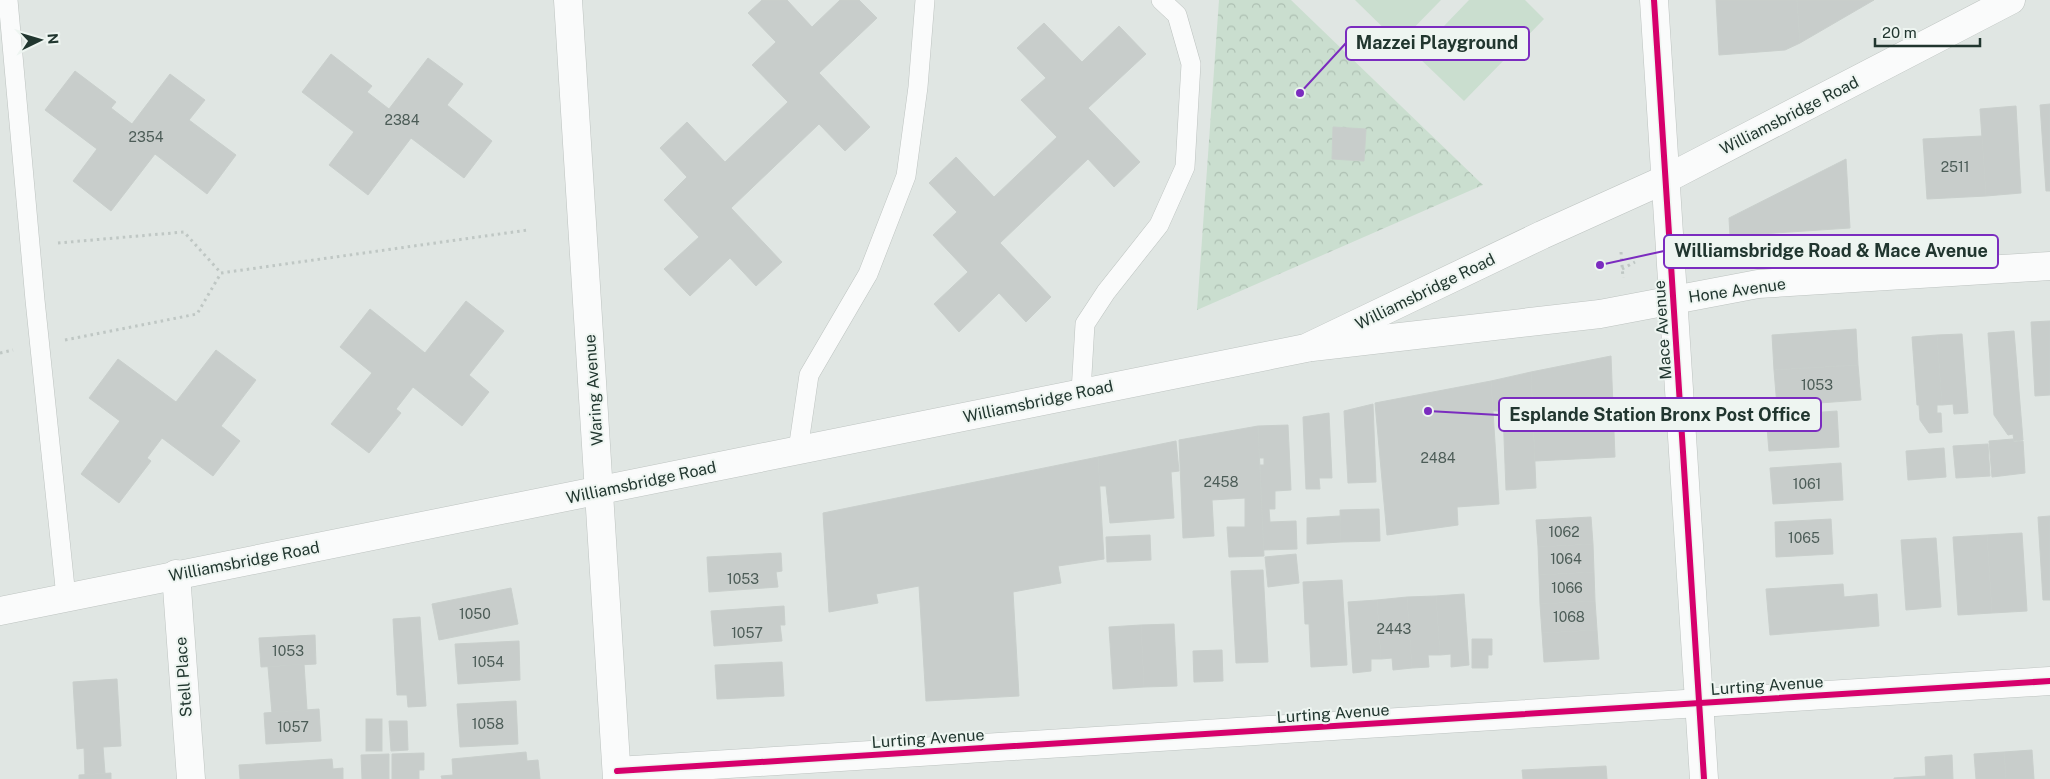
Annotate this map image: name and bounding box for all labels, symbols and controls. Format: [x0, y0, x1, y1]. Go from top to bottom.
north arrow [15, 15, 65, 65]
scale bar [1875, 15, 1980, 47]
text: 20 m [1882, 24, 1917, 41]
callout: Mazzei Playground [1346, 27, 1529, 60]
text: Mazzei Playground [1356, 32, 1518, 53]
text: N [45, 33, 61, 45]
street label: Williamsbridge Road [1717, 72, 1862, 159]
house number: 2384 [385, 112, 420, 128]
house number: 2354 [129, 129, 164, 145]
house number: 2511 [1941, 159, 1969, 175]
callout: Williamsbridge Road & Mace Avenue [1664, 235, 1998, 268]
text: Williamsbridge Road & Mace Avenue [1674, 240, 1988, 261]
street label: Williamsbridge Road [1352, 249, 1498, 334]
street label: Hone Avenue [1687, 274, 1787, 307]
street label: Mace Avenue [1650, 280, 1675, 380]
street label: Waring Avenue [580, 334, 607, 446]
street label: Williamsbridge Road [961, 376, 1115, 427]
house number: 1053 [1801, 377, 1833, 393]
callout: Esplande Station Bronx Post Office [1499, 398, 1821, 431]
text: Esplande Station Bronx Post Office [1509, 404, 1811, 425]
house number: 2484 [1421, 450, 1456, 466]
street label: Williamsbridge Road [564, 457, 718, 508]
house number: 2458 [1203, 474, 1239, 490]
house number: 1061 [1793, 476, 1821, 492]
house number: 1062 [1548, 524, 1580, 540]
house number: 1065 [1788, 530, 1820, 546]
street label: Williamsbridge Road [167, 538, 321, 585]
house number: 1064 [1550, 551, 1582, 567]
house number: 1053 [727, 571, 759, 587]
house number: 1066 [1551, 580, 1583, 596]
house number: 1050 [459, 606, 491, 622]
house number: 1068 [1553, 609, 1585, 625]
house number: 2443 [1377, 621, 1412, 637]
house number: 1057 [731, 625, 763, 641]
street label: Stell Place [171, 636, 196, 718]
house number: 1053 [272, 643, 304, 659]
house number: 1054 [472, 654, 504, 670]
street label: Lurting Avenue [1710, 672, 1824, 699]
street label: Lurting Avenue [1276, 700, 1390, 727]
house number: 1058 [472, 716, 504, 732]
house number: 1057 [277, 719, 309, 735]
street label: Lurting Avenue [871, 725, 985, 752]

